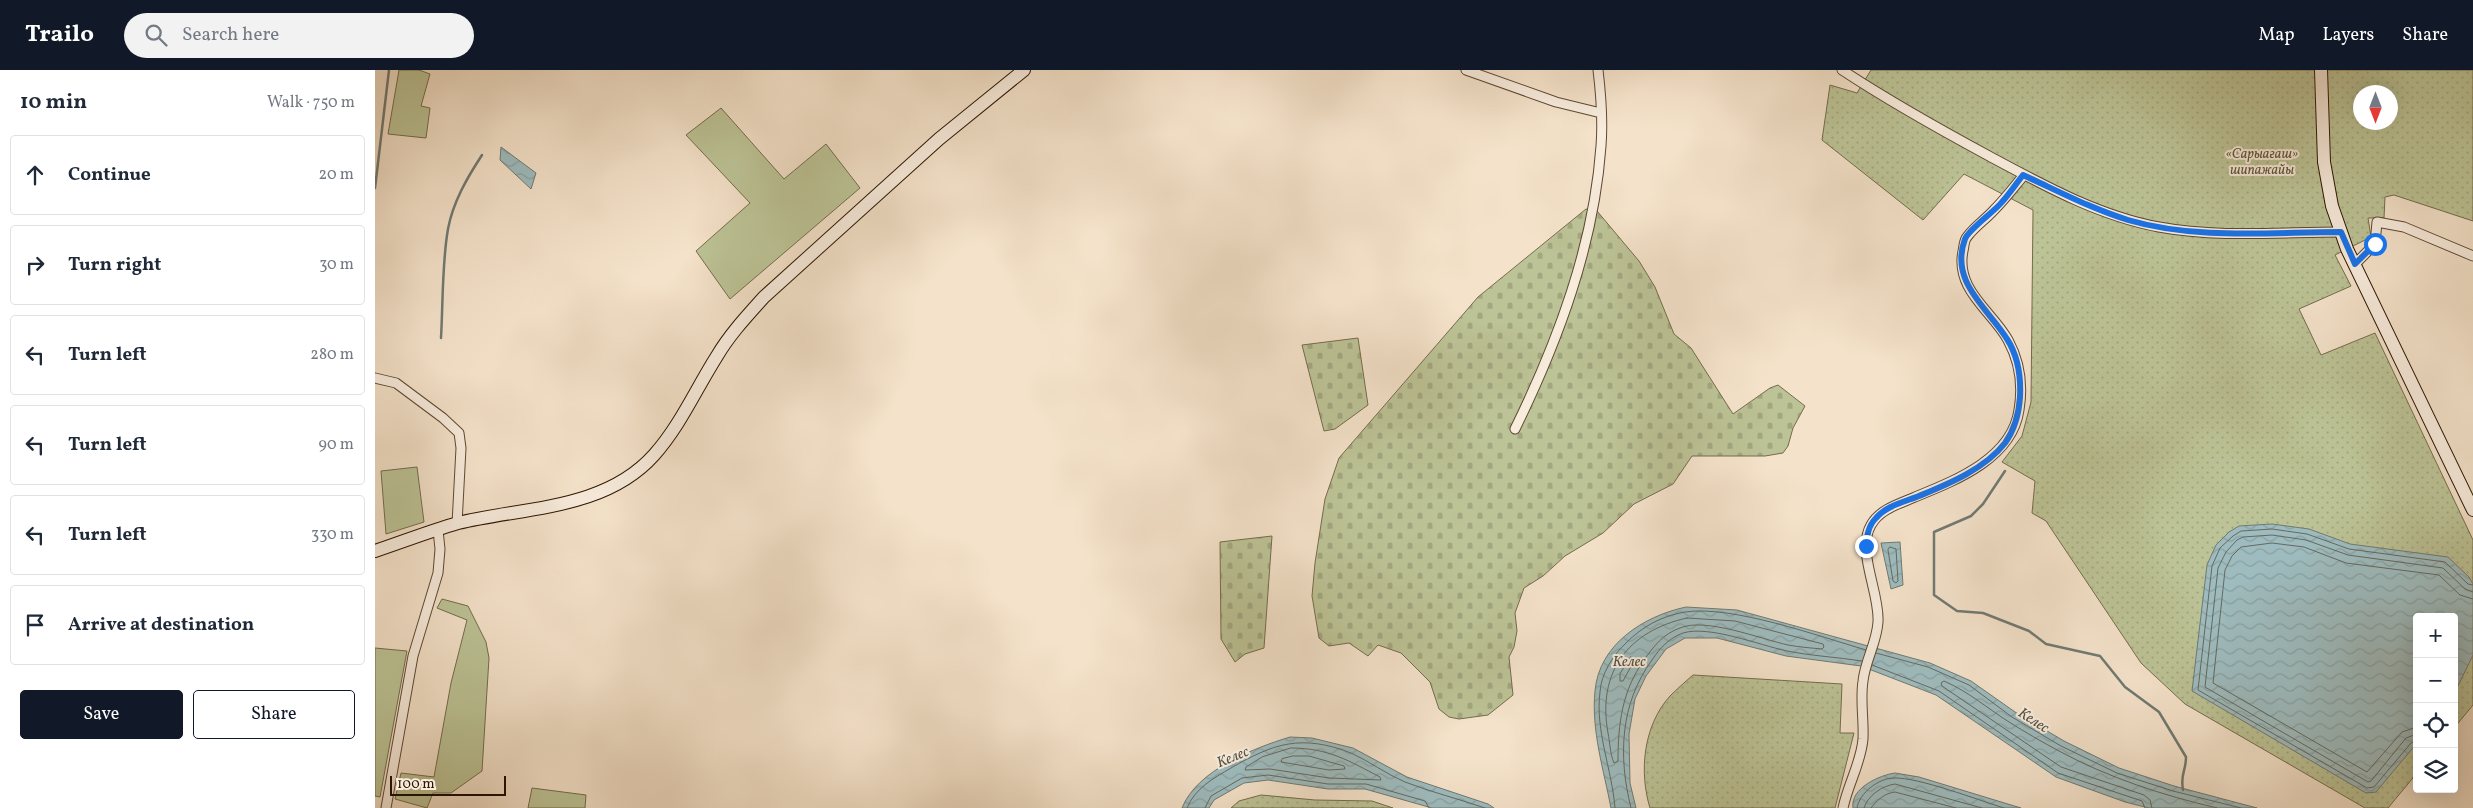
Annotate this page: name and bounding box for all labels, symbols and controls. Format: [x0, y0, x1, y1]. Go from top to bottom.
search box [124, 13, 474, 58]
text: Trailo [25, 18, 94, 52]
icon: search [142, 21, 170, 49]
text: Search here [182, 22, 279, 48]
text: Map [2258, 23, 2294, 48]
text: Layers [2322, 23, 2374, 48]
text: Share [2402, 23, 2448, 48]
north arrow [2353, 85, 2398, 130]
text: 10 min [20, 88, 87, 117]
text: Walk · 750 m [267, 92, 355, 114]
park label: «Сарыағаш» шипажайы [2226, 145, 2298, 180]
icon: ahead [21, 161, 49, 189]
text: Continue [68, 162, 151, 188]
text: 20 m [319, 164, 354, 186]
route start [2364, 233, 2387, 256]
icon: right [21, 251, 49, 279]
text: Turn right [68, 252, 161, 278]
text: 30 m [319, 254, 354, 276]
icon: left [21, 341, 49, 369]
text: Turn left [68, 342, 147, 368]
text: 280 m [310, 344, 354, 366]
icon: left [21, 431, 49, 459]
text: Turn left [68, 432, 147, 458]
text: 90 m [318, 434, 354, 456]
icon: left [21, 521, 49, 549]
text: Turn left [68, 522, 147, 548]
text: 330 m [311, 524, 354, 546]
route end [1855, 535, 1878, 558]
icon: arrive [21, 611, 49, 639]
text: Arrive at destination [68, 612, 254, 638]
map controls [2413, 613, 2458, 793]
button: + [2413, 613, 2458, 658]
water label: Келес [1612, 652, 1646, 673]
button: − [2413, 658, 2458, 703]
button: Save [20, 690, 183, 739]
button: Share [193, 690, 355, 739]
water label: Келес [2013, 703, 2053, 739]
button: locate [2413, 703, 2458, 748]
water label: Келес [1214, 742, 1253, 774]
button: layers [2413, 748, 2458, 793]
scale bar [390, 773, 506, 796]
text: 100 m [397, 775, 435, 794]

